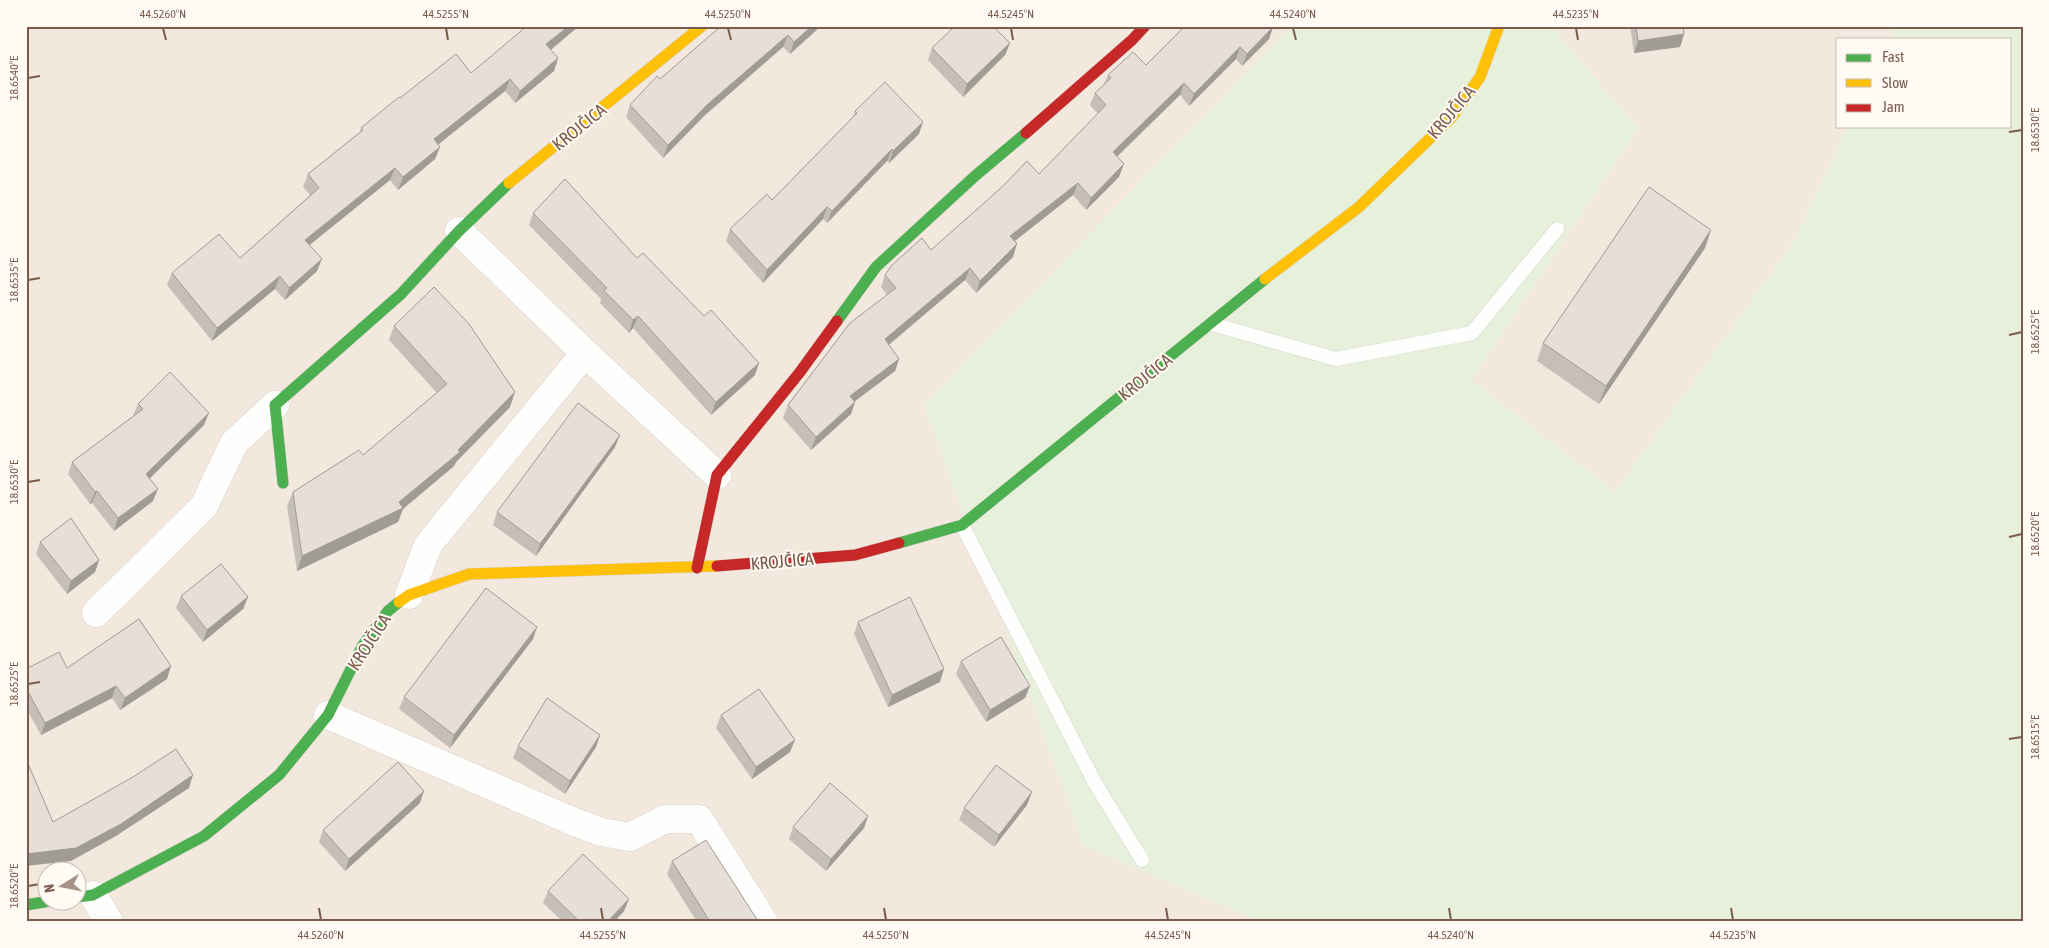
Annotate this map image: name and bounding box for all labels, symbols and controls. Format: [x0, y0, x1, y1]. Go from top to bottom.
text: 44.5260°N [140, 7, 186, 21]
text: 44.5255°N [423, 7, 469, 21]
text: 44.5250°N [705, 7, 751, 21]
text: 44.5245°N [988, 7, 1034, 21]
text: 44.5240°N [1270, 7, 1316, 21]
text: 44.5235°N [1553, 7, 1599, 21]
legend [1836, 38, 2012, 128]
text: Fast [1882, 48, 1904, 65]
text: 18.6540°E [7, 56, 21, 100]
text: Slow [1882, 74, 1908, 91]
street label: KROJČICA [1423, 81, 1479, 143]
text: Jam [1882, 98, 1905, 115]
street label: KROJČICA [548, 99, 610, 155]
text: 18.6530°E [2028, 108, 2042, 152]
text: 18.6535°E [7, 258, 21, 302]
text: 18.6525°E [2028, 310, 2042, 354]
street label: KROJČICA [1114, 349, 1176, 405]
text: 18.6530°E [7, 460, 21, 504]
text: 18.6520°E [2028, 512, 2042, 556]
street label: KROJČICA [750, 548, 814, 574]
street label: KROJČICA [343, 610, 395, 674]
text: 18.6525°E [7, 662, 21, 706]
text: 18.6515°E [2028, 715, 2042, 759]
north arrow [38, 860, 88, 910]
text: 18.6520°E [7, 864, 21, 908]
text: N [41, 883, 58, 894]
text: 44.5260°N [298, 928, 344, 942]
text: 44.5255°N [580, 928, 626, 942]
text: 44.5250°N [863, 928, 909, 942]
text: 44.5245°N [1145, 928, 1191, 942]
text: 44.5240°N [1428, 928, 1474, 942]
text: 44.5235°N [1710, 928, 1756, 942]

